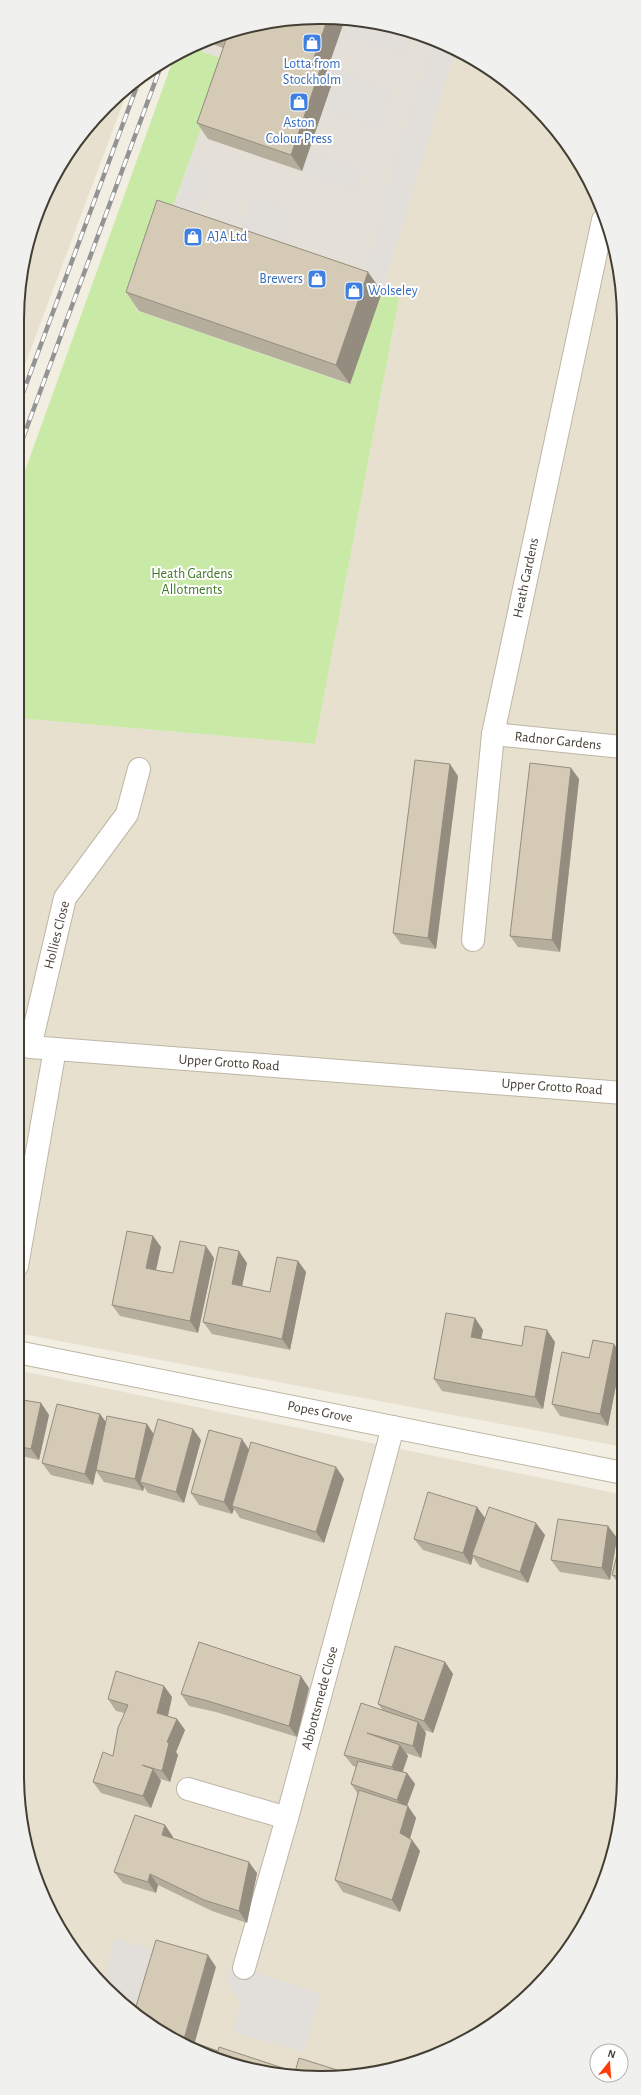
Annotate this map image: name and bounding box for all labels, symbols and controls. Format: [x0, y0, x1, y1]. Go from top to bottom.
shop icon: Lotta from Stockholm [301, 32, 323, 54]
place label: Lotta from Stockholm [283, 57, 341, 87]
shop icon: Aston Colour Press [288, 91, 310, 113]
place label: Aston Colour Press [266, 116, 332, 146]
shop icon: AJA Ltd [182, 226, 204, 248]
place label: AJA Ltd [207, 230, 247, 244]
shop icon: Brewers [306, 268, 328, 290]
place label: Brewers [259, 272, 303, 286]
shop icon: Wolseley [343, 280, 365, 302]
place label: Wolseley [368, 284, 418, 298]
street label: Heath Gardens [511, 537, 541, 619]
park label: Heath Gardens Allotments [151, 567, 233, 597]
street label: Radnor Gardens [514, 729, 602, 753]
street label: Hollies Close [42, 900, 72, 970]
street label: Upper Grotto Road [178, 1052, 280, 1074]
street label: Upper Grotto Road [501, 1076, 603, 1098]
street label: Popes Grove [286, 1399, 354, 1425]
street label: Abbottsmede Close [299, 1645, 341, 1751]
north arrow [589, 2043, 629, 2083]
text: N [607, 2048, 617, 2060]

